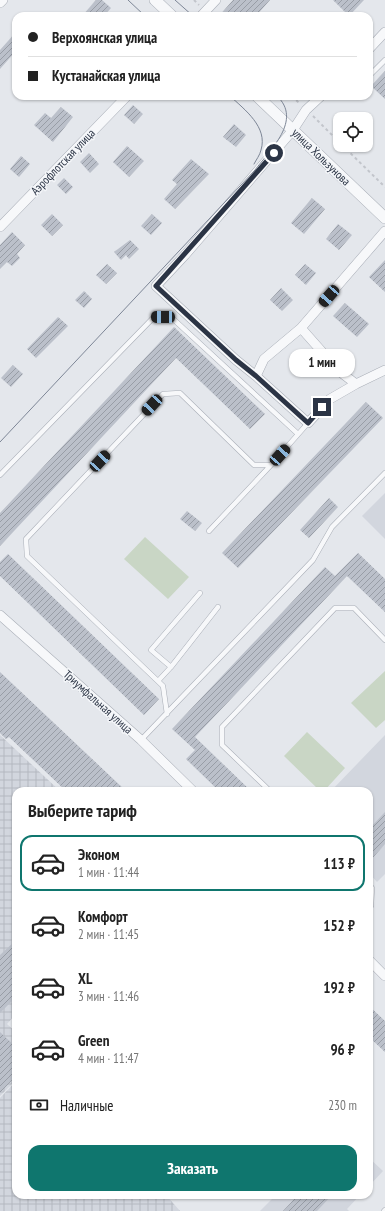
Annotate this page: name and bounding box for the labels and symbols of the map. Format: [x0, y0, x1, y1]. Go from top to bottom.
street label: Аэрофлотская улица [27, 125, 98, 198]
street label: улица Хользунова [289, 125, 354, 189]
route start [265, 144, 283, 162]
car [317, 283, 341, 309]
car [151, 311, 175, 323]
callout: 1 мин [289, 349, 355, 377]
car [139, 392, 165, 418]
route end [313, 398, 331, 416]
car [268, 442, 292, 468]
car [87, 448, 113, 474]
street label: Триумфальная улица [61, 667, 136, 737]

